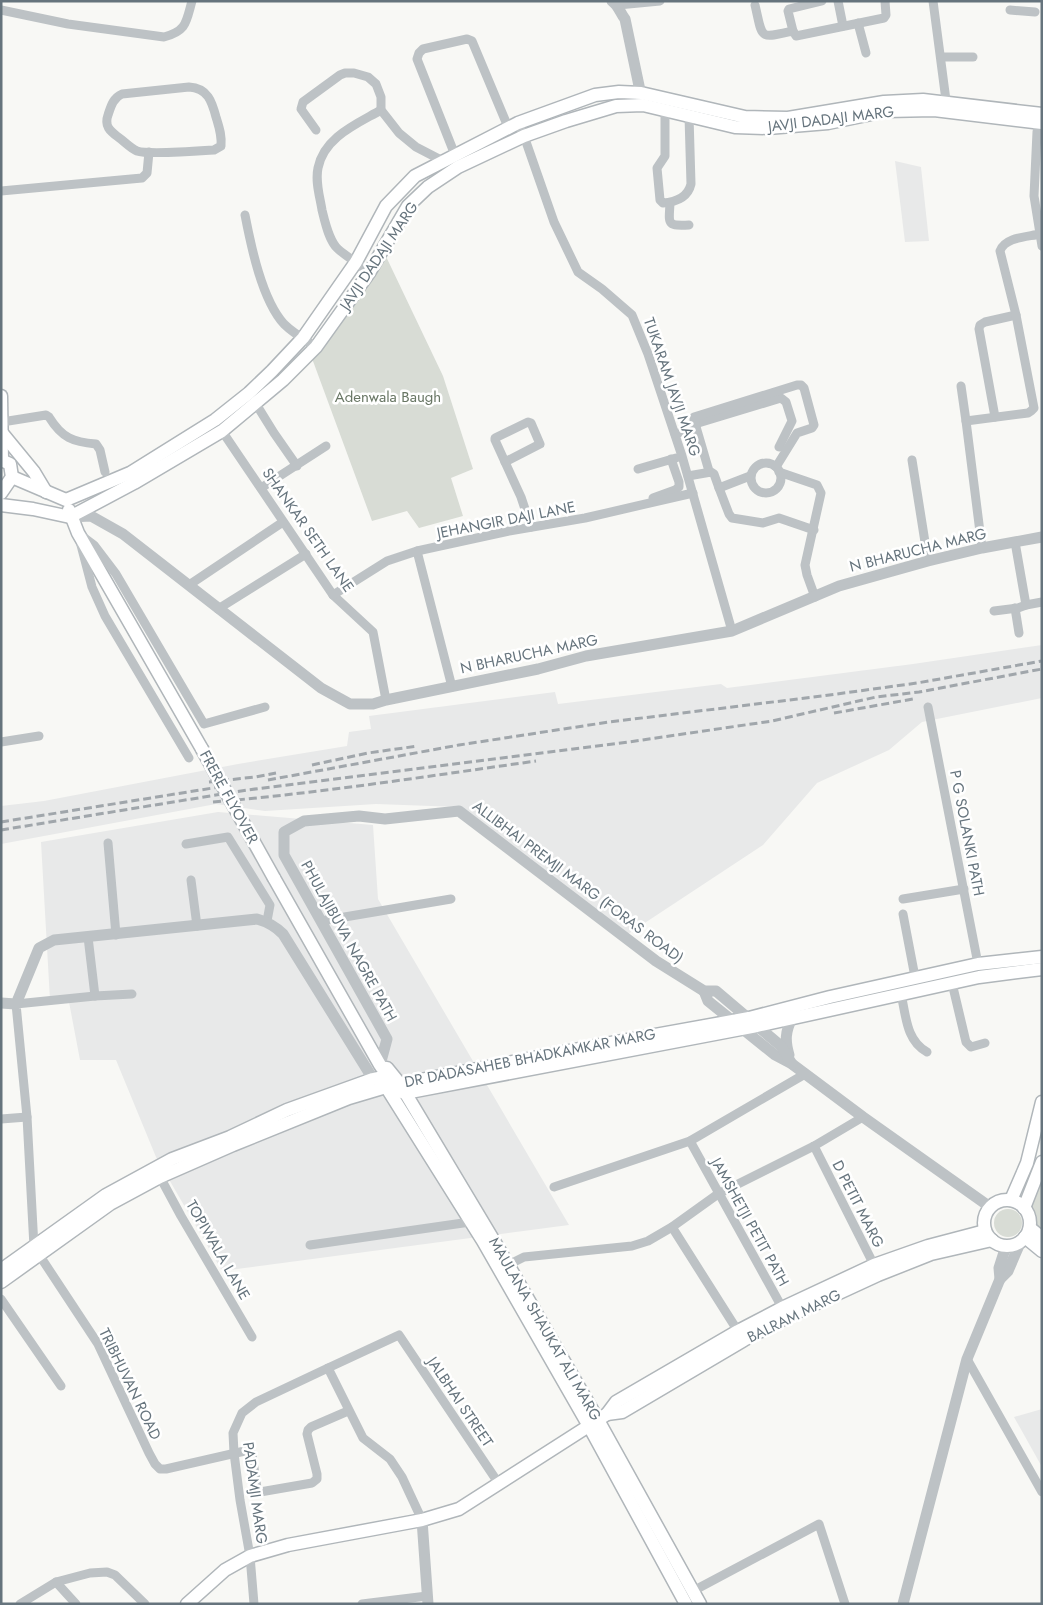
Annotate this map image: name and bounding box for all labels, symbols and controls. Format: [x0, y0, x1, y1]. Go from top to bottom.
street label: JAVJI DADAJI MARG [765, 100, 895, 138]
street label: JAVJI DADAJI MARG [333, 197, 424, 316]
street label: TUKARAM JAVJI MARG [638, 315, 706, 459]
park label: Adenwala Baugh [335, 386, 441, 408]
street label: SHANKAR SETH LANE [257, 463, 359, 597]
street label: JEHANGIR DAJI LANE [433, 496, 577, 545]
street label: N BHARUCHA MARG [847, 522, 989, 578]
street label: N BHARUCHA MARG [458, 629, 600, 679]
street label: FRERE FLYOVER [194, 746, 264, 848]
street label: P G SOLANKI PATH [944, 768, 990, 898]
street label: ALLIBHAI PREMJI MARG (FORAS ROAD) [468, 795, 688, 969]
street label: PHULAJIBUVA NAGRE PATH [296, 857, 402, 1025]
street label: DR DADASAHEB BHADKAMKAR MARG [403, 1023, 657, 1093]
street label: JAMSHETJI PETIT PATH [705, 1152, 795, 1290]
street label: D PETIT MARG [827, 1157, 889, 1251]
street label: TOPIWALA LANE [181, 1196, 255, 1304]
street label: MAULANA SHAUKAT ALI MARG [483, 1233, 607, 1425]
street label: BALRAM MARG [743, 1284, 845, 1348]
street label: TRIBHUVAN ROAD [93, 1324, 167, 1444]
street label: JALBHAI STREET [421, 1351, 498, 1451]
street label: PADAMJI MARG [237, 1441, 273, 1545]

